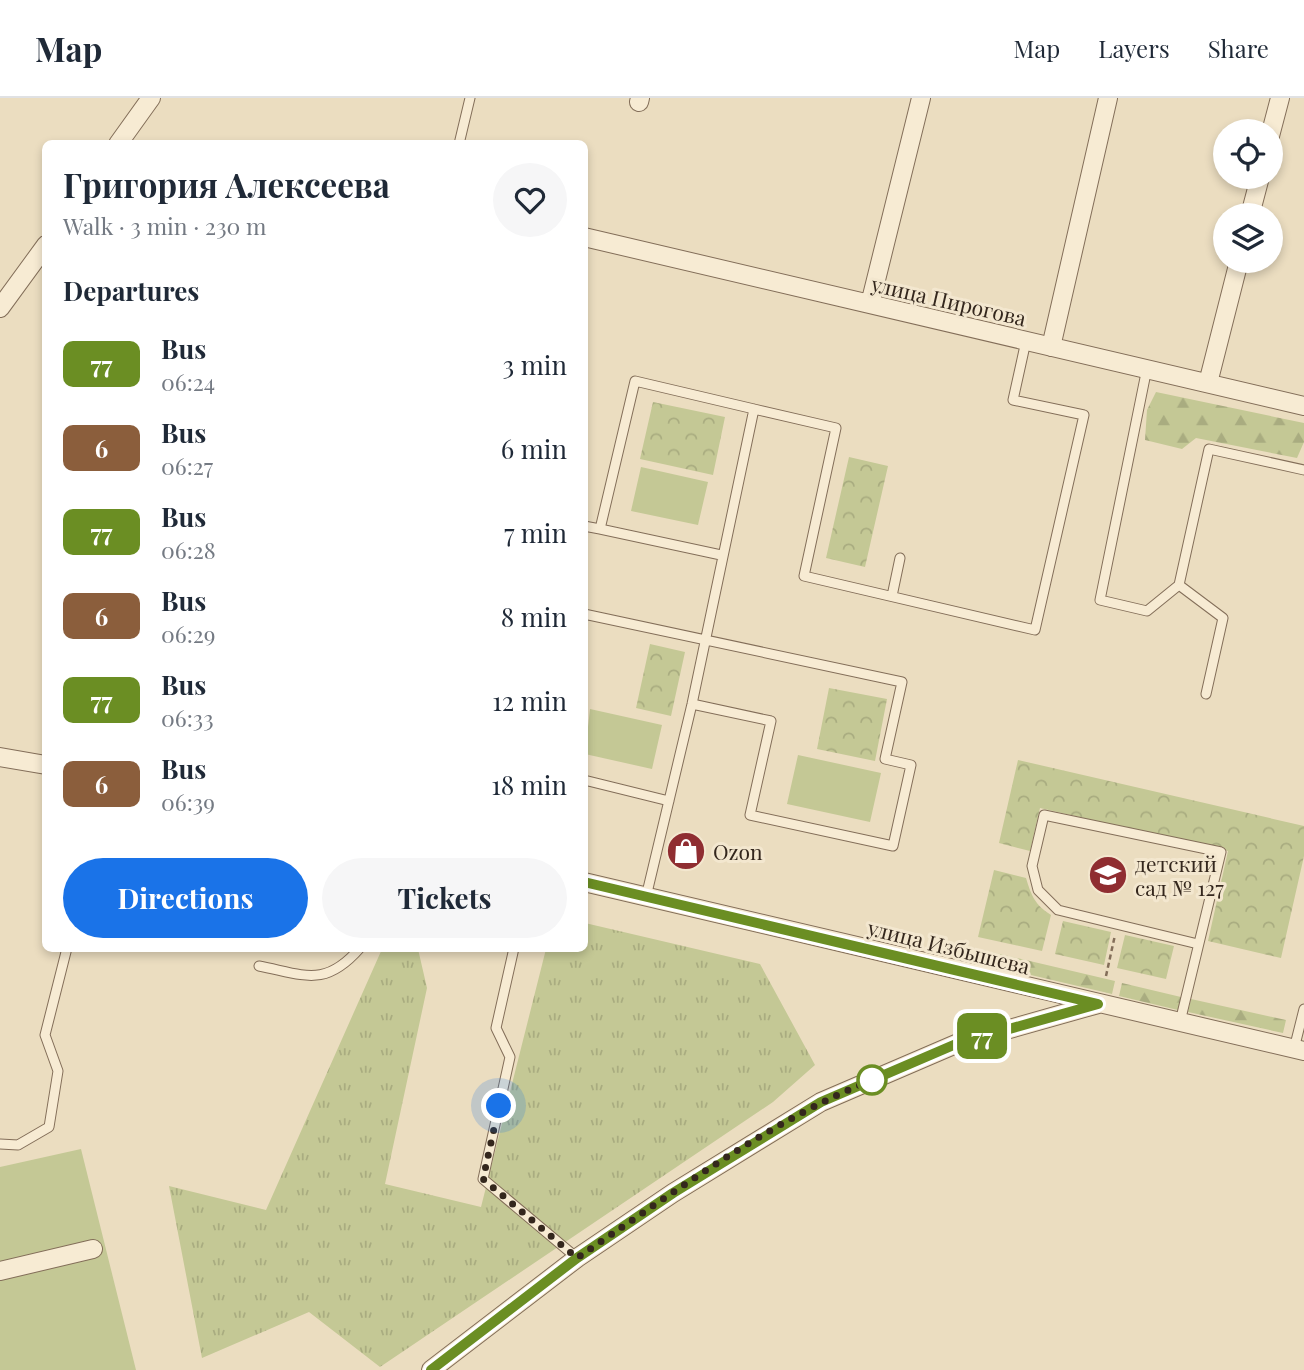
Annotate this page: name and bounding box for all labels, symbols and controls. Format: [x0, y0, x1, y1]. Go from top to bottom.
text: Map [35, 26, 102, 70]
text: Map [1014, 32, 1060, 64]
text: Layers [1098, 32, 1170, 64]
text: Share [1208, 32, 1269, 64]
map controls [1213, 119, 1283, 273]
button: locate [1213, 119, 1283, 189]
text: Григория Алексеева [63, 162, 390, 206]
button: heart [493, 163, 567, 237]
button: layers [1213, 203, 1283, 273]
text: Walk · 3 min · 230 m [63, 210, 266, 241]
street label: улица Пирогова [868, 268, 1030, 332]
text: Departures [63, 273, 199, 308]
text: Bus [161, 331, 206, 366]
text: 3 min [503, 347, 567, 382]
text: 77 [91, 348, 112, 380]
text: 06:24 [161, 366, 215, 397]
text: Bus [161, 415, 206, 450]
text: 6 min [501, 431, 567, 466]
text: 6 [95, 432, 108, 464]
text: 06:27 [161, 450, 213, 481]
text: Bus [161, 499, 206, 534]
text: 7 min [504, 515, 567, 550]
text: 77 [91, 516, 112, 548]
text: 06:28 [161, 534, 216, 565]
text: Bus [161, 583, 206, 618]
text: 8 min [501, 599, 567, 634]
text: 6 [95, 600, 108, 632]
text: 06:29 [161, 618, 216, 649]
text: Bus [161, 667, 206, 702]
text: 12 min [492, 683, 567, 718]
text: 77 [91, 684, 112, 716]
text: 06:33 [161, 702, 214, 733]
text: Bus [161, 751, 206, 786]
text: 18 min [491, 767, 567, 802]
text: 6 [95, 768, 108, 800]
text: 06:39 [161, 786, 215, 817]
shop icon: Ozon [665, 830, 707, 872]
place label: Ozon [713, 837, 763, 865]
place label: детский сад № 127 [1135, 849, 1224, 901]
school or university icon: детский сад № 127 [1087, 854, 1129, 896]
button: Directions [63, 858, 308, 938]
button: Tickets [322, 858, 567, 938]
street label: улица Избышева [864, 912, 1033, 980]
line badge: 77 [950, 1013, 1014, 1059]
text: 77 [971, 1020, 993, 1052]
unlabelled marker [857, 1065, 887, 1095]
your location [481, 1088, 516, 1123]

